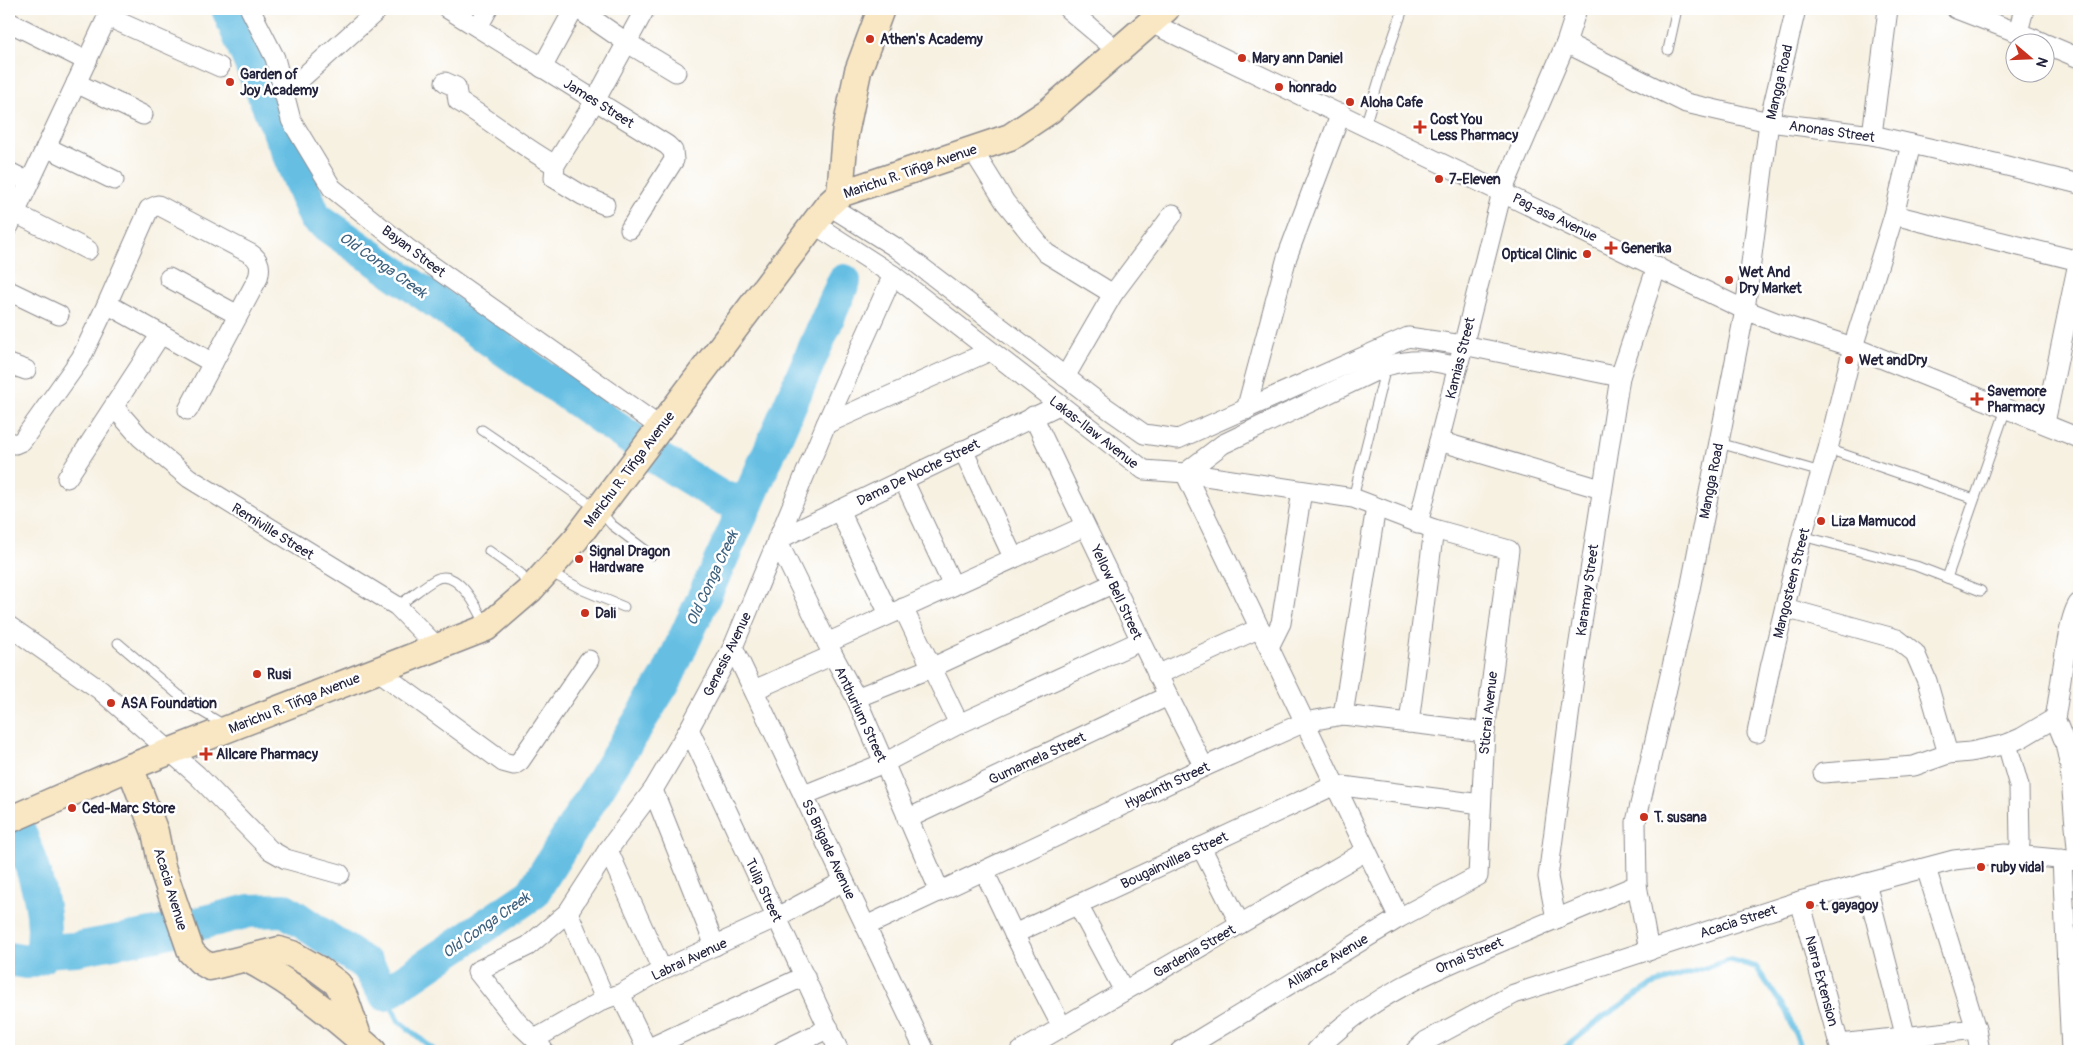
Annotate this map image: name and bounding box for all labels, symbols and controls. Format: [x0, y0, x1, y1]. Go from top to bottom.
place label: Athen's Academy [880, 31, 983, 48]
north arrow [2006, 32, 2056, 82]
marker: Athen's Academy [864, 33, 876, 45]
street label: Mangga Road [1763, 43, 1796, 121]
place label: Mary ann Daniel [1252, 50, 1343, 67]
marker: Mary ann Daniel [1236, 52, 1248, 64]
text: N [2032, 55, 2051, 69]
place label: Garden of Joy Academy [240, 66, 318, 99]
street label: James Street [560, 75, 637, 132]
marker: Garden of Joy Academy [224, 76, 236, 88]
place label: honrado [1289, 79, 1337, 96]
marker: honrado [1273, 81, 1285, 93]
place label: Aloha Cafe [1360, 94, 1424, 111]
marker: Aloha Cafe [1344, 96, 1356, 108]
place label: Cost You Less Pharmacy [1430, 111, 1518, 144]
street label: Anonas Street [1788, 117, 1876, 146]
marker: Cost You Less Pharmacy [1414, 121, 1426, 133]
street label: Marichu R. Tiñga Avenue [841, 141, 979, 202]
place label: 7-Eleven [1449, 171, 1501, 188]
marker: 7-Eleven [1433, 173, 1445, 185]
street label: Pag-asa Avenue [1510, 190, 1600, 245]
street label: Bayan Street [378, 222, 449, 281]
water label: Old Conga Creek [335, 228, 432, 304]
place label: Generika [1621, 240, 1672, 257]
marker: Generika [1605, 242, 1617, 254]
place label: Optical Clinic [1502, 246, 1577, 263]
marker: Optical Clinic [1581, 248, 1593, 260]
place label: Wet And Dry Market [1739, 264, 1802, 297]
marker: Wet And Dry Market [1723, 274, 1735, 286]
street label: Kamias Street [1442, 315, 1479, 401]
place label: Wet andDry [1859, 352, 1927, 369]
marker: Wet andDry [1843, 354, 1855, 366]
place label: Savemore Pharmacy [1987, 383, 2047, 416]
street label: Lakas-Ilaw Avenue [1046, 392, 1142, 472]
marker: Savemore Pharmacy [1971, 393, 1983, 405]
street label: Marichu R. Tiñga Avenue [580, 408, 678, 530]
street label: Dama De Noche Street [854, 435, 983, 510]
street label: Mangga Road [1696, 442, 1727, 520]
street label: Remiville Street [229, 499, 317, 564]
place label: Liza Mamucod [1831, 513, 1916, 530]
marker: Liza Mamucod [1815, 515, 1827, 527]
water label: Old Conga Creek [682, 526, 743, 629]
street label: Mangosteen Street [1770, 526, 1813, 640]
street label: Yellow Bell Street [1087, 541, 1146, 643]
place label: Signal Dragon Hardware [589, 543, 670, 576]
street label: Karamay Street [1573, 543, 1602, 637]
marker: Signal Dragon Hardware [573, 553, 585, 565]
place label: Dali [595, 605, 617, 622]
marker: Dali [579, 607, 591, 619]
street label: Genesis Avenue [700, 609, 755, 699]
street label: Anthurium Street [831, 664, 890, 765]
place label: Rusi [267, 666, 291, 683]
marker: Rusi [251, 668, 263, 680]
street label: Marichu R. Tiñga Avenue [226, 669, 362, 738]
street label: Sticrai Avenue [1476, 671, 1501, 755]
place label: ASA Foundation [121, 695, 217, 712]
marker: ASA Foundation [105, 697, 117, 709]
street label: Gumamela Street [986, 728, 1089, 788]
place label: Allcare Pharmacy [216, 746, 318, 763]
marker: Allcare Pharmacy [200, 748, 212, 760]
street label: Hyacinth Street [1122, 758, 1213, 813]
street label: SS Brigade Avenue [798, 797, 859, 902]
place label: Ced-Marc Store [82, 800, 176, 817]
marker: Ced-Marc Store [66, 802, 78, 814]
place label: T. susana [1653, 809, 1707, 826]
marker: T. susana [1638, 811, 1650, 823]
street label: Bougainvillea Street [1118, 828, 1231, 893]
street label: Acacia Avenue [150, 846, 191, 932]
street label: Tulip Street [742, 856, 786, 925]
place label: ruby vidal [1991, 859, 2044, 876]
marker: ruby vidal [1975, 861, 1987, 873]
water label: Old Conga Creek [439, 887, 535, 963]
place label: t. gayagoy [1819, 897, 1878, 914]
marker: t. gayagoy [1804, 899, 1816, 911]
street label: Acacia Street [1698, 901, 1779, 942]
street label: Gardenia Street [1150, 921, 1239, 982]
street label: Alliance Avenue [1283, 930, 1371, 992]
street label: Ornai Street [1433, 933, 1506, 977]
street label: Narra Extension [1801, 934, 1842, 1028]
street label: Labrai Avenue [649, 935, 730, 984]

